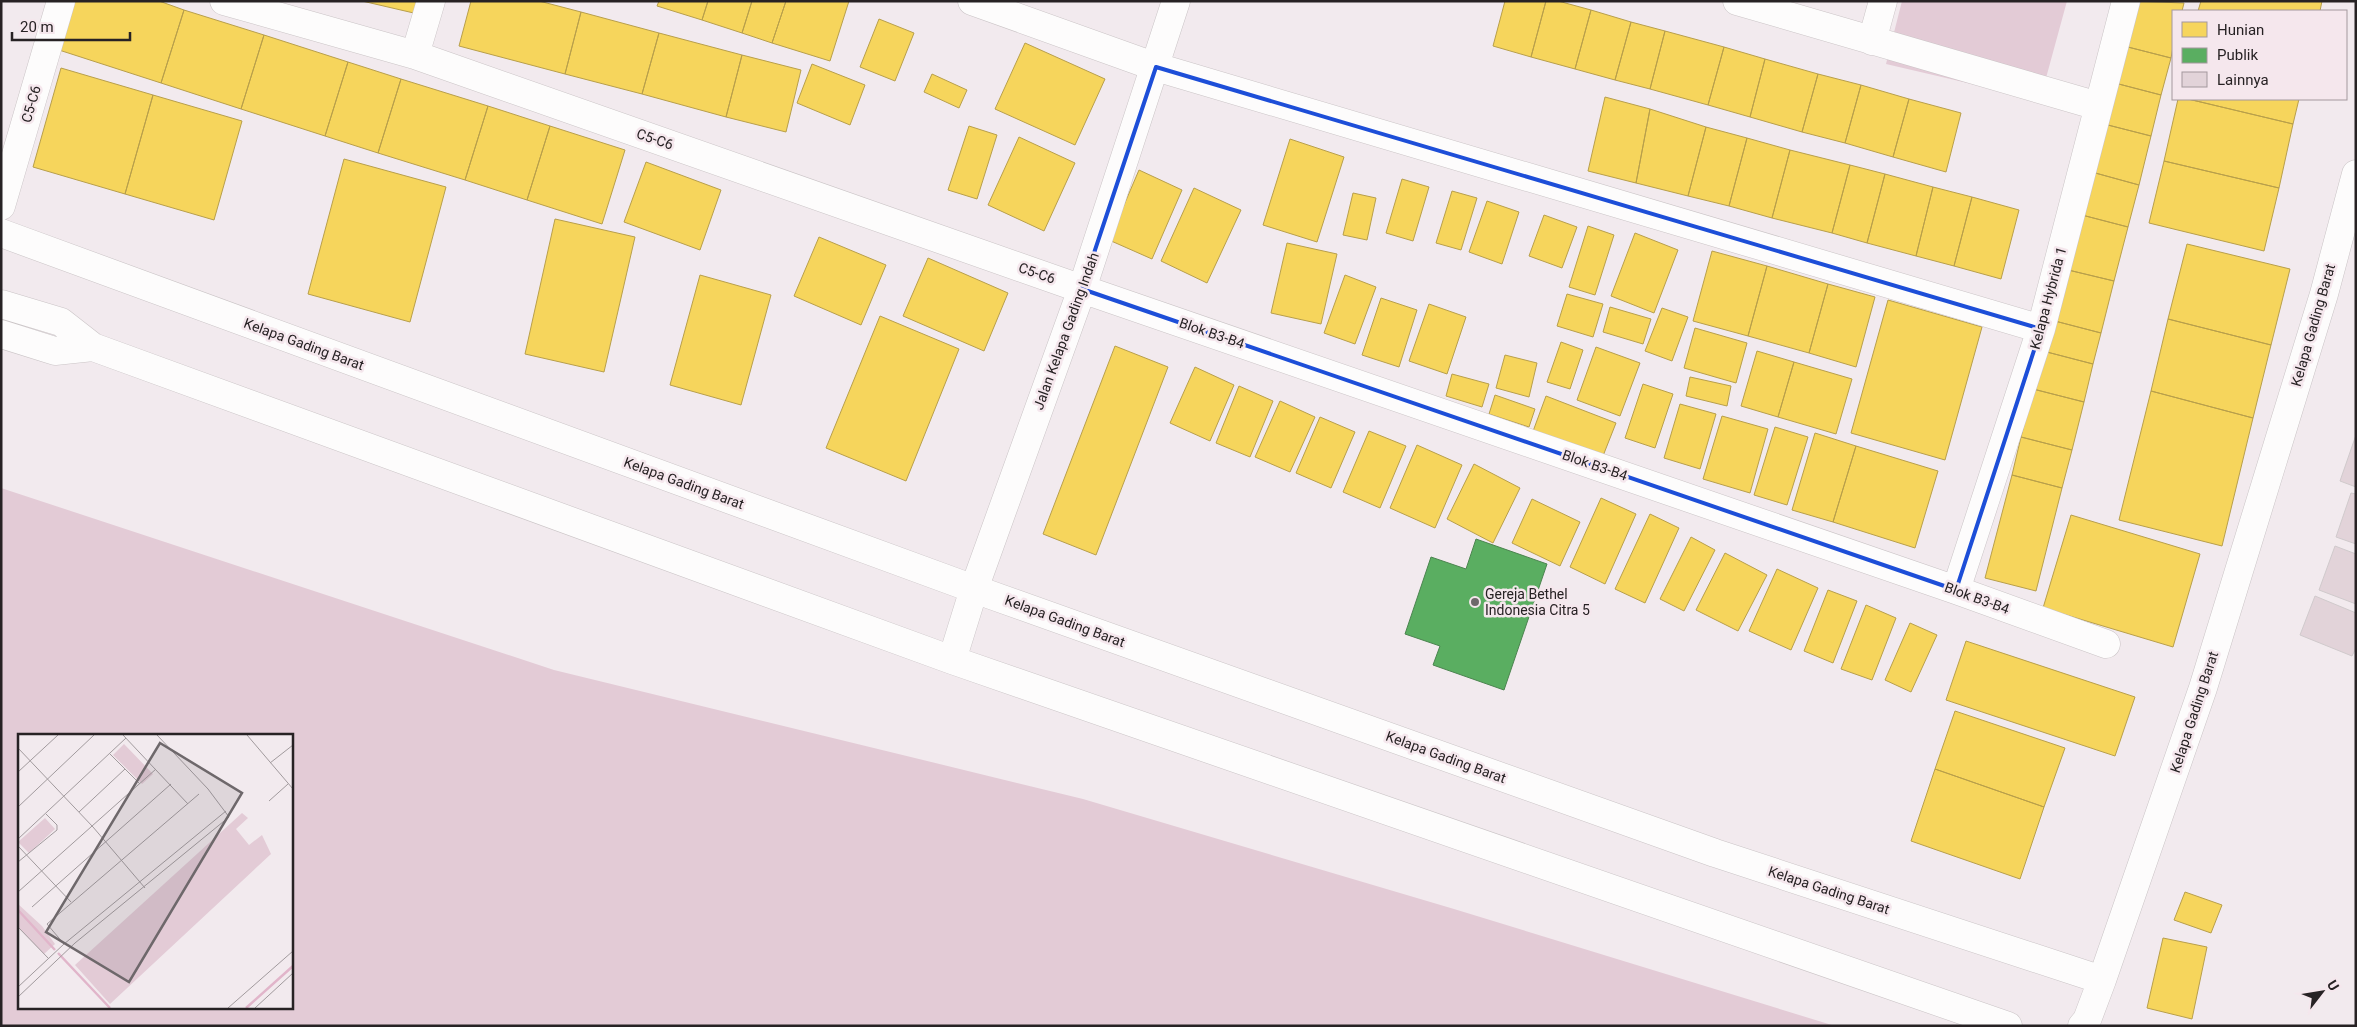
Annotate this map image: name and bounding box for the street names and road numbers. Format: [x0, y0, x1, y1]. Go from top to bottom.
street label: C5-C6 [18, 83, 44, 124]
street label: C5-C6 [635, 125, 676, 153]
street label: Kelapa Hybrida 1 [2027, 245, 2069, 351]
street label: Jalan Kelapa Gading Indah [1030, 250, 1102, 412]
street label: C5-C6 [1017, 259, 1058, 287]
street label: Kelapa Gading Barat [2288, 262, 2338, 388]
street label: Blok B3-B4 [1177, 314, 1247, 352]
street label: Kelapa Gading Barat [242, 315, 367, 373]
street label: Blok B3-B4 [1560, 446, 1630, 484]
street label: Kelapa Gading Barat [622, 454, 747, 512]
street label: Blok B3-B4 [1942, 579, 2012, 617]
street label: Kelapa Gading Barat [1003, 592, 1128, 650]
street label: Kelapa Gading Barat [2167, 649, 2221, 775]
street label: Kelapa Gading Barat [1384, 728, 1509, 786]
street label: Kelapa Gading Barat [1766, 863, 1892, 917]

